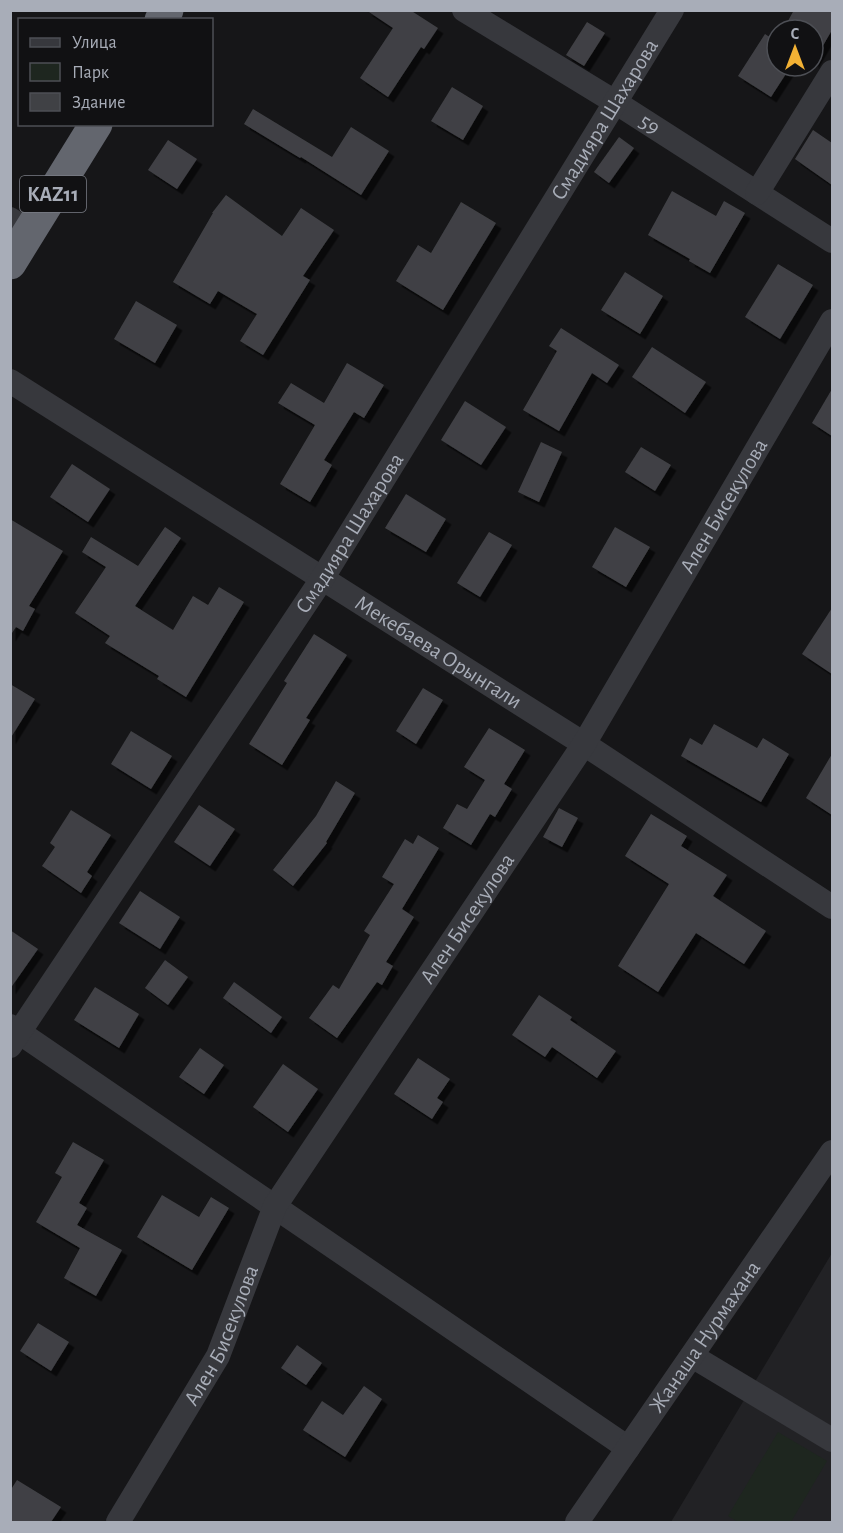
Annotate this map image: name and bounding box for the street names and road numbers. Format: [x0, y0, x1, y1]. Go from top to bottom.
street label: Смадияра Шахарова [547, 35, 662, 204]
street label: 59 [636, 110, 664, 139]
road number: KAZ11 [20, 176, 86, 212]
street label: Ален Бисекулова [676, 435, 771, 577]
street label: Смадияра Шахарова [291, 449, 408, 617]
street label: Мекебаева Орынгали [351, 591, 526, 713]
street label: Ален Бисекулова [416, 849, 519, 988]
street label: Жанаша Нурмахана [645, 1257, 764, 1417]
street label: Ален Бисекулова [180, 1262, 262, 1409]

